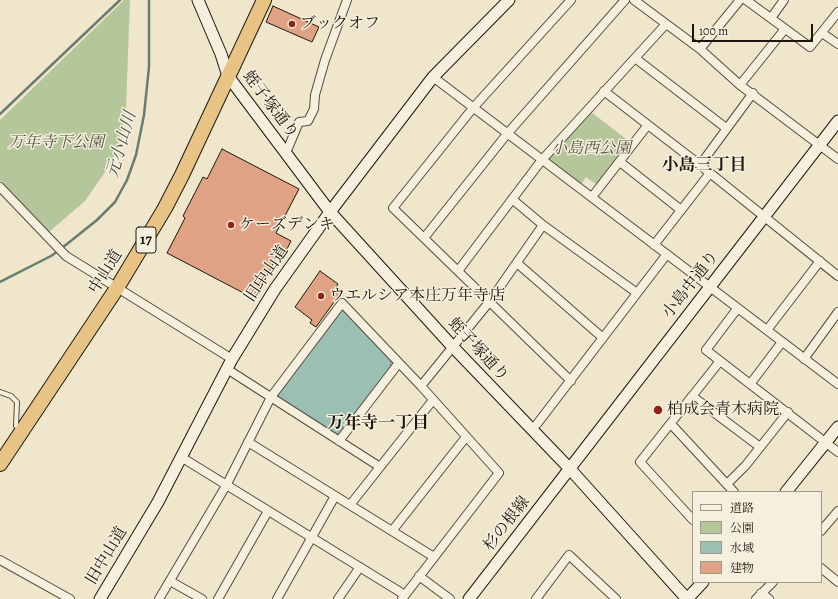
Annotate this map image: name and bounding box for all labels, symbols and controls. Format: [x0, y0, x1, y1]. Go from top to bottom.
place label: ブックオフ [300, 14, 380, 34]
scale bar [694, 16, 815, 42]
marker: ブックオフ [287, 19, 297, 29]
text: 100 m [699, 23, 728, 39]
street label: 蛭子塚通り [238, 67, 302, 143]
water label: 元小山川 [103, 110, 141, 180]
park label: 万年寺下公園 [8, 133, 104, 153]
park label: 小島西公園 [551, 139, 631, 159]
district label: 小島三丁目 [662, 156, 746, 176]
place label: ケーズデンキ [239, 215, 335, 235]
marker: ケーズデンキ [226, 220, 236, 230]
road number: 17 [136, 227, 156, 253]
street label: 旧中山道 [241, 242, 293, 306]
street label: 中山道 [85, 247, 127, 297]
street label: 小島中通り [659, 248, 723, 322]
place label: ウエルシア本庄万年寺店 [329, 286, 505, 306]
marker: ウエルシア本庄万年寺店 [316, 291, 326, 301]
street label: 蛭子塚通り [444, 314, 512, 386]
place label: 柏成会青木病院 [667, 400, 779, 420]
marker: 柏成会青木病院 [652, 404, 664, 416]
district label: 万年寺一丁目 [327, 414, 429, 434]
legend [692, 491, 822, 583]
street label: 杉の根線 [480, 493, 534, 555]
text: 道路 [730, 500, 754, 516]
text: 公園 [730, 520, 754, 536]
street label: 旧中山道 [82, 524, 132, 588]
text: 水域 [730, 540, 754, 556]
text: 建物 [730, 560, 754, 576]

